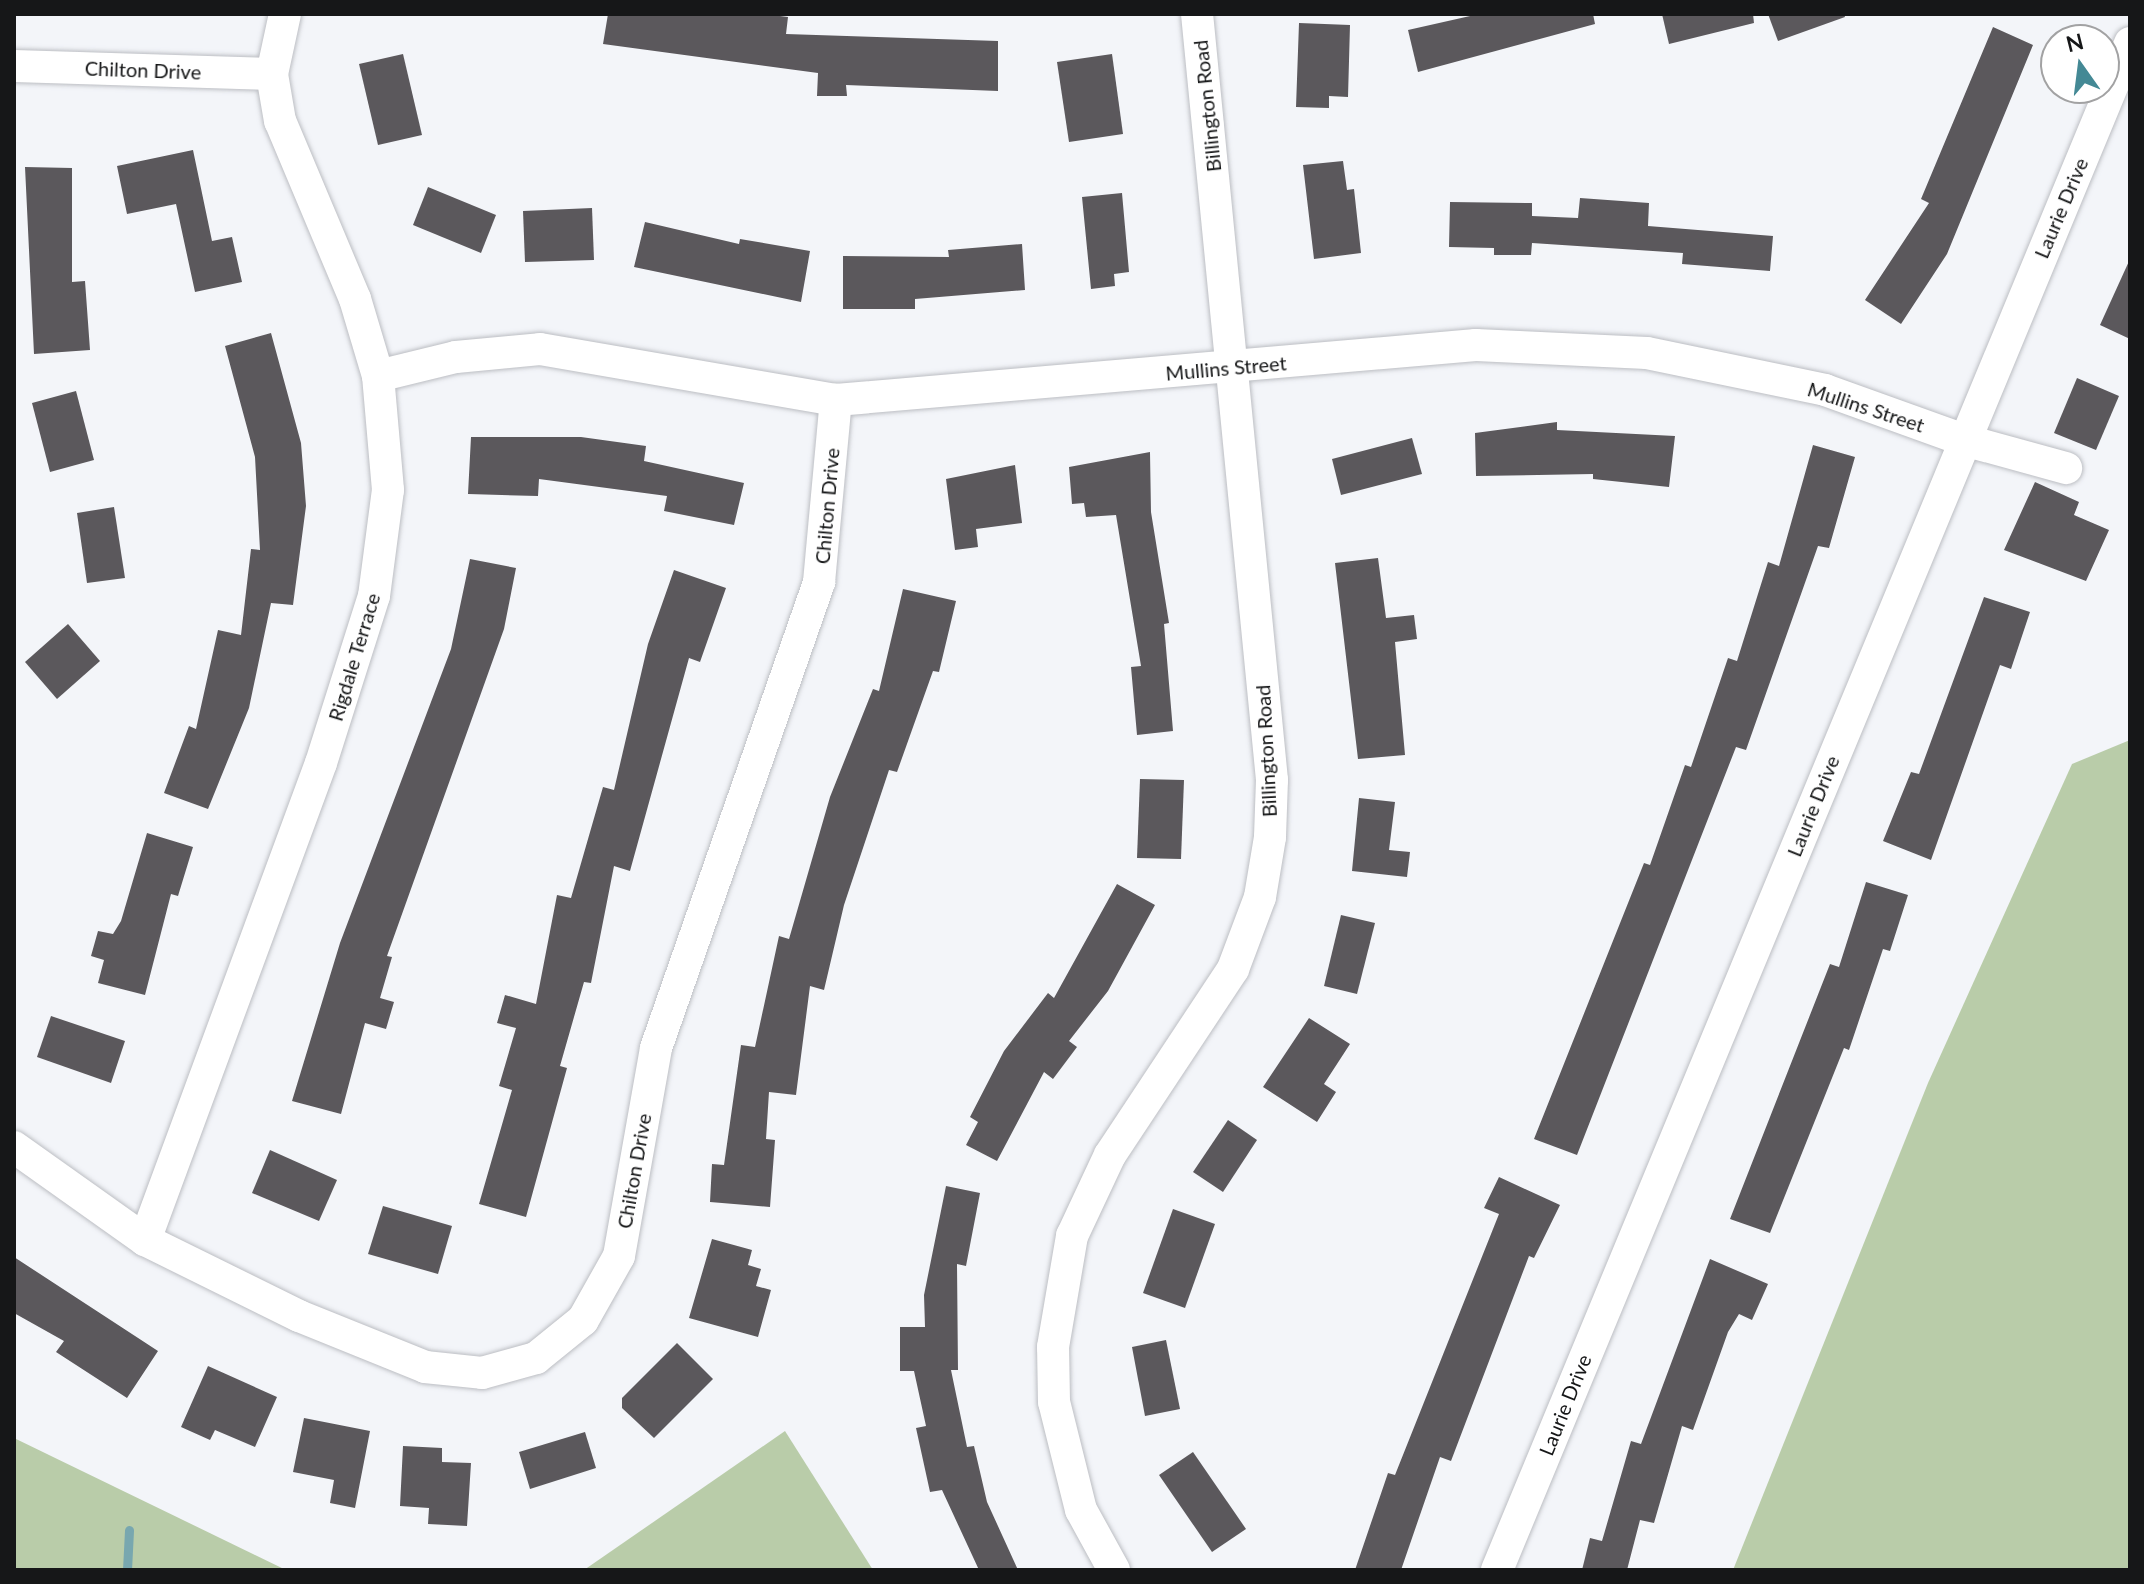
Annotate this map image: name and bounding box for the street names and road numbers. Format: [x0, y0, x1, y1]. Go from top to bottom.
street label: Billington Road [1188, 39, 1226, 173]
street label: Chilton Drive [84, 56, 202, 84]
street label: Laurie Drive [2029, 154, 2093, 262]
street label: Mullins Street [1164, 351, 1288, 385]
street label: Mullins Street [1805, 377, 1927, 437]
street label: Chilton Drive [810, 447, 844, 565]
street label: Rigdale Terrace [323, 590, 385, 724]
street label: Billington Road [1251, 684, 1281, 818]
street label: Laurie Drive [1782, 752, 1844, 860]
street label: Chilton Drive [612, 1112, 656, 1230]
street label: Laurie Drive [1534, 1351, 1596, 1459]

